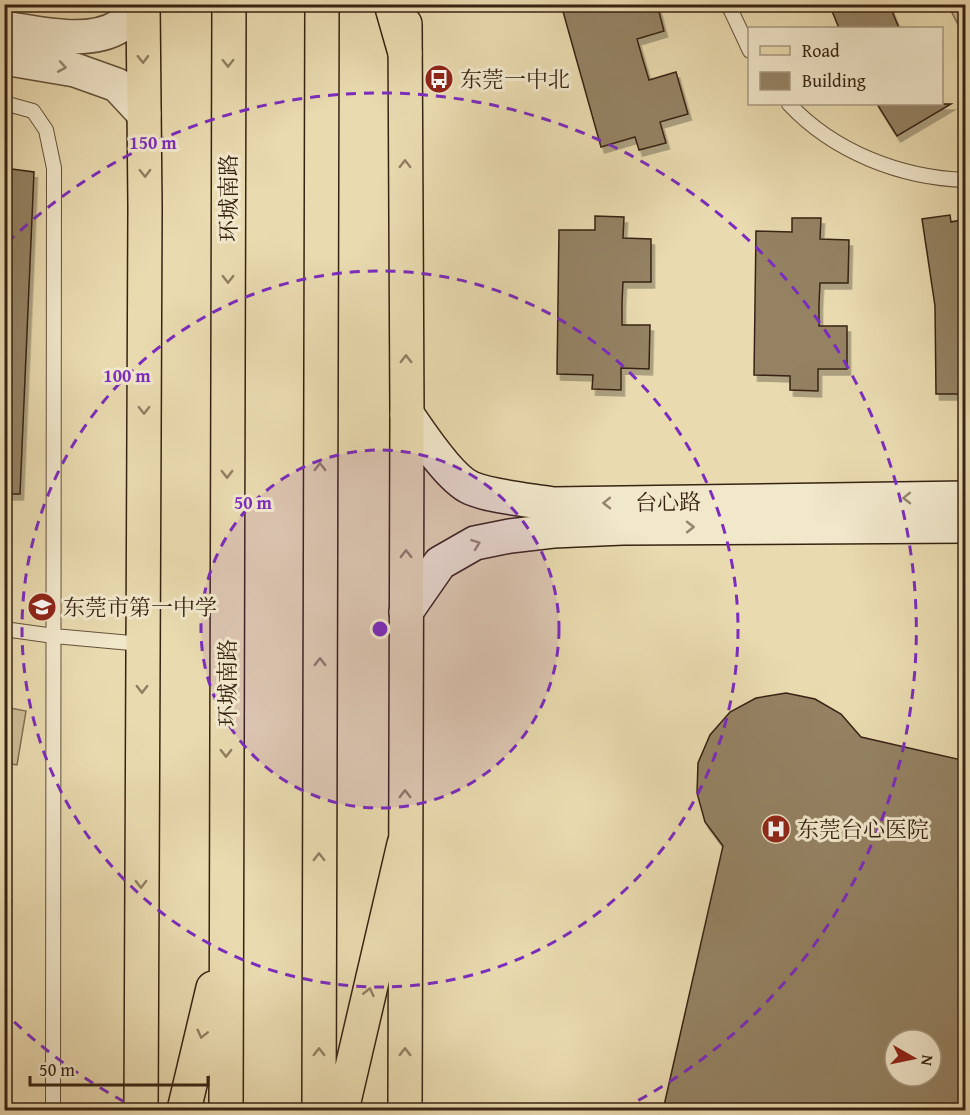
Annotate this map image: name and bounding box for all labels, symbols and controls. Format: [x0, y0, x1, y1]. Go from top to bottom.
legend [748, 27, 943, 105]
text: Road [802, 37, 840, 64]
one-way arrow [137, 55, 150, 64]
one-way arrow [222, 58, 234, 67]
one-way arrow [57, 60, 67, 73]
bus stop icon: 东莞一中北 [423, 63, 455, 95]
place label: 东莞一中北 [460, 63, 570, 95]
text: Building [802, 67, 866, 94]
text: 150 m [129, 129, 177, 156]
street label: 环城南路 [212, 154, 244, 242]
one-way arrow [399, 159, 411, 168]
one-way arrow [139, 168, 151, 177]
one-way arrow [222, 274, 234, 283]
one-way arrow [400, 354, 412, 363]
text: 100 m [103, 362, 151, 389]
one-way arrow [138, 405, 150, 414]
one-way arrow [314, 463, 326, 472]
one-way arrow [221, 469, 233, 478]
street label: 台心路 [635, 485, 701, 519]
text: 50 m [234, 489, 273, 516]
one-way arrow [903, 492, 912, 504]
one-way arrow [603, 496, 612, 509]
one-way arrow [686, 521, 695, 533]
one-way arrow [470, 539, 481, 552]
one-way arrow [400, 549, 412, 558]
school or university icon: 东莞市第一中学 [26, 591, 58, 623]
place label: 东莞市第一中学 [63, 591, 217, 623]
centre of rings [370, 619, 390, 639]
street label: 环城南路 [211, 639, 243, 727]
one-way arrow [314, 658, 326, 667]
one-way arrow [136, 684, 148, 693]
one-way arrow [220, 748, 232, 757]
one-way arrow [399, 790, 411, 799]
hospital icon: 东莞台心医院 [760, 813, 792, 845]
place label: 东莞台心医院 [797, 813, 929, 845]
one-way arrow [313, 853, 325, 862]
one-way arrow [135, 879, 147, 888]
one-way arrow [362, 987, 375, 997]
north arrow [883, 1028, 943, 1088]
one-way arrow [197, 1029, 210, 1039]
one-way arrow [313, 1048, 325, 1057]
one-way arrow [399, 1048, 411, 1057]
scale bar [30, 1049, 208, 1087]
text: N [915, 1053, 941, 1068]
text: 50 m [39, 1056, 75, 1083]

